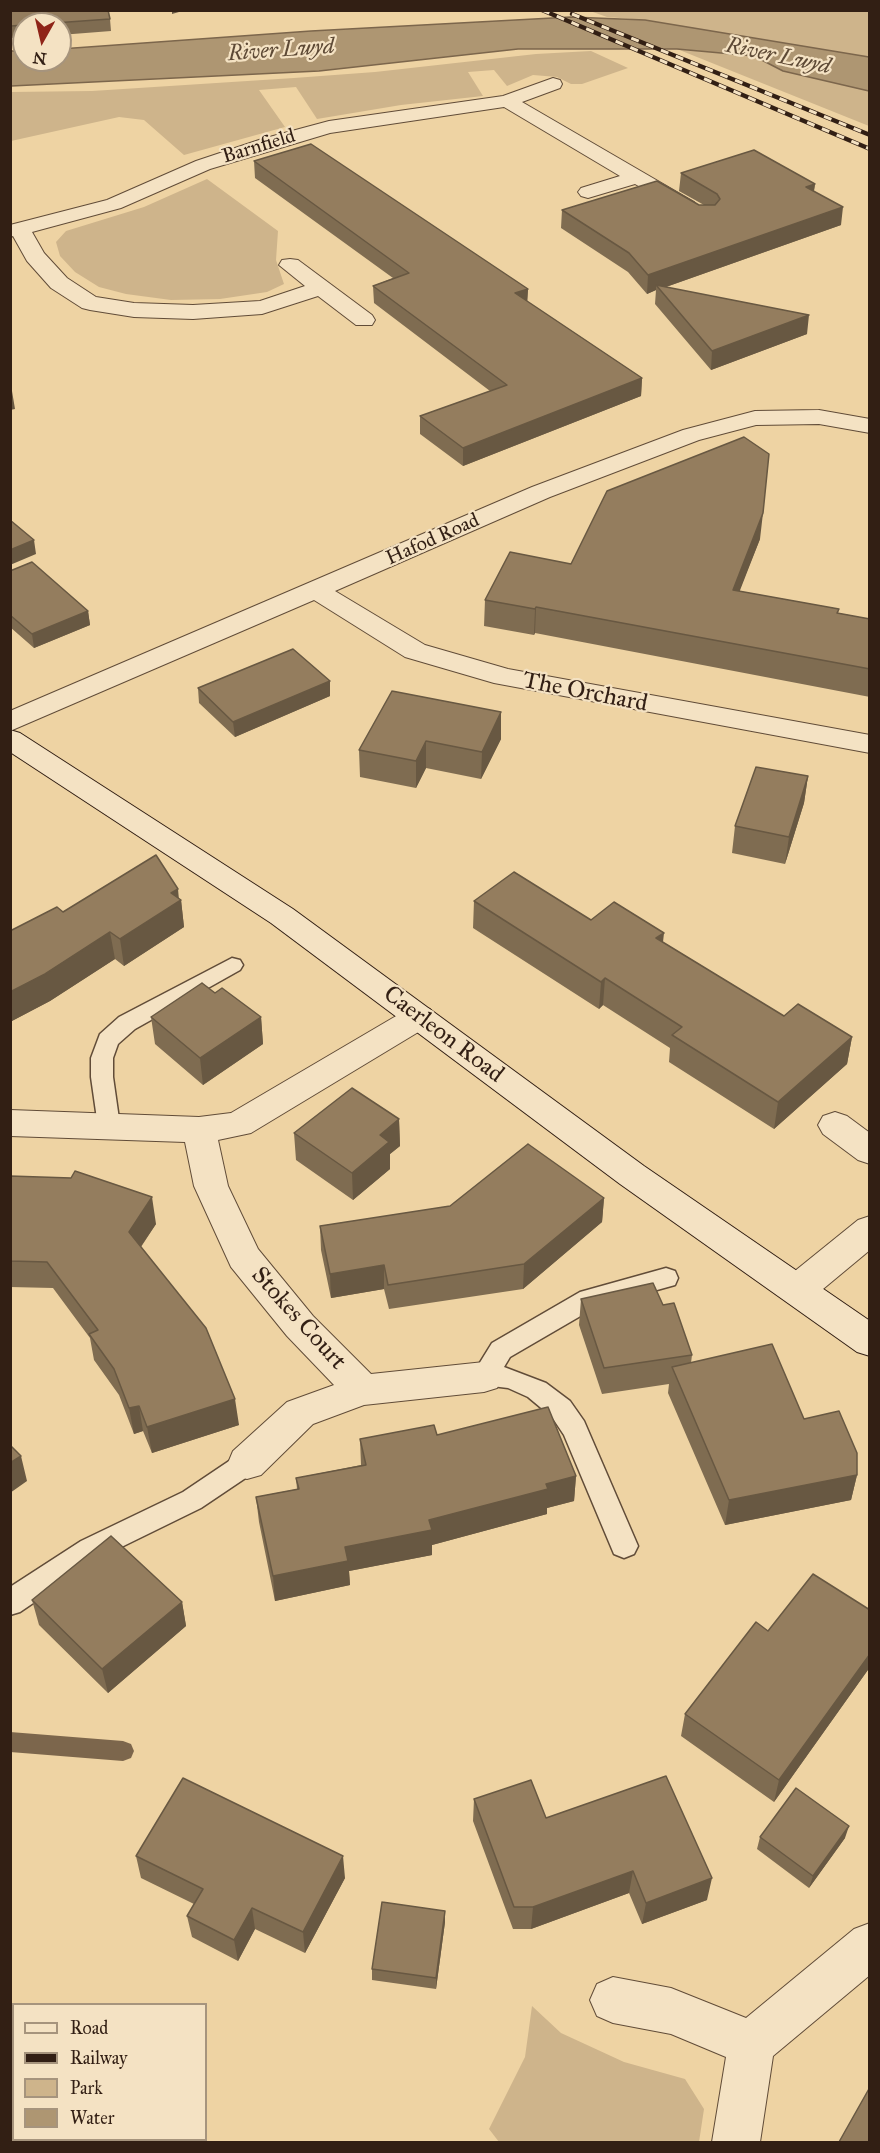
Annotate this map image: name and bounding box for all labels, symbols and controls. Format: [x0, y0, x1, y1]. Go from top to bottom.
north arrow [12, 12, 72, 72]
water label: River Lwyd [723, 33, 833, 81]
water label: River Lwyd [227, 34, 335, 68]
text: N [32, 48, 48, 69]
street label: Barnfield [219, 125, 299, 169]
street label: Hafod Road [383, 509, 483, 571]
street label: The Orchard [520, 667, 650, 719]
street label: Caerleon Road [377, 980, 509, 1090]
street label: Stokes Court [244, 1262, 352, 1376]
legend [12, 2003, 207, 2141]
text: Road [70, 2017, 108, 2039]
text: Railway [70, 2047, 127, 2069]
text: Park [70, 2077, 103, 2099]
text: Water [70, 2107, 114, 2129]

